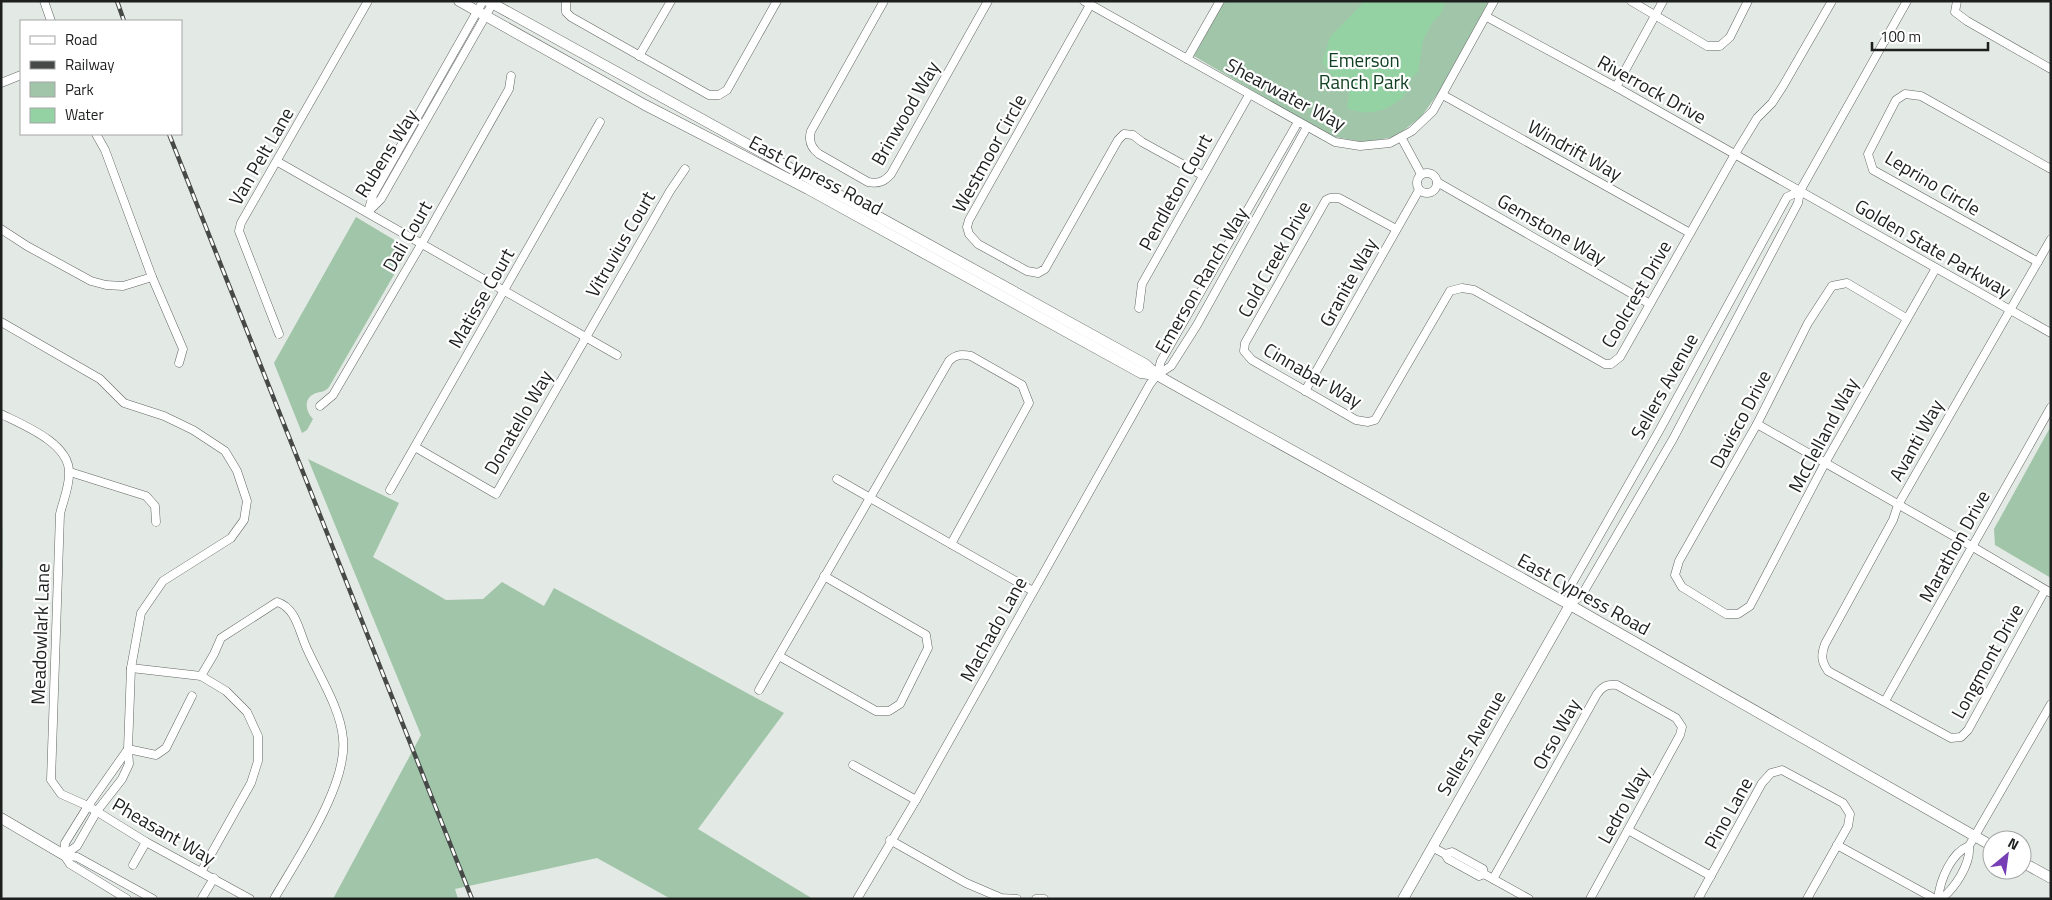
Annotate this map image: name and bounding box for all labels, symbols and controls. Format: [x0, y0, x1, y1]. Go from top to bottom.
legend [20, 20, 182, 135]
scale bar [1872, 20, 1988, 52]
text: 100 m [1880, 25, 1921, 48]
text: Road [65, 28, 97, 51]
park label: Emerson Ranch Park [1319, 45, 1409, 96]
street label: Riverrock Drive [1592, 47, 1712, 130]
street label: Shearwater Way [1221, 50, 1351, 137]
text: Railway [65, 53, 115, 76]
street label: Brinwood Way [863, 55, 946, 170]
text: Park [65, 78, 94, 101]
street label: Westmoor Circle [944, 88, 1033, 217]
street label: Van Pelt Lane [221, 101, 300, 210]
text: Water [65, 103, 104, 126]
street label: Rubens Way [347, 103, 424, 203]
street label: Windrift Way [1523, 112, 1628, 188]
street label: East Cypress Road [744, 127, 888, 222]
street label: Pendleton Court [1130, 128, 1219, 255]
street label: Leprino Circle [1880, 143, 1987, 223]
street label: Vitruvius Court [577, 185, 662, 302]
street label: Gemstone Way [1492, 186, 1612, 272]
street label: Golden State Parkway [1850, 191, 2017, 304]
street label: Dali Court [375, 194, 439, 277]
street label: Cold Creek Drive [1229, 195, 1318, 322]
street label: Emerson Ranch Way [1147, 201, 1254, 358]
street label: Granite Way [1311, 232, 1384, 332]
street label: Coolcrest Drive [1593, 234, 1678, 353]
street label: Matisse Court [440, 242, 521, 353]
street label: Sellers Avenue [1622, 327, 1705, 444]
street label: Cinnabar Way [1258, 335, 1368, 415]
street label: Donatello Way [476, 364, 559, 479]
street label: Davisco Drive [1701, 364, 1778, 473]
street label: McClelland Way [1780, 372, 1865, 497]
street label: Avanti Way [1881, 393, 1950, 486]
street label: Marathon Drive [1911, 484, 1996, 607]
street label: East Cypress Road [1513, 545, 1656, 642]
street label: Meadowlark Lane [23, 563, 56, 705]
street label: Machado Lane [952, 571, 1033, 687]
street label: Longmont Drive [1943, 598, 2030, 724]
street label: Sellers Avenue [1429, 685, 1512, 801]
street label: Orso Way [1524, 693, 1587, 775]
street label: Ledro Way [1589, 761, 1656, 849]
street label: Pino Lane [1696, 772, 1759, 854]
street label: Pheasant Way [107, 789, 221, 872]
north arrow [1982, 830, 2032, 880]
text: N [2004, 832, 2023, 855]

